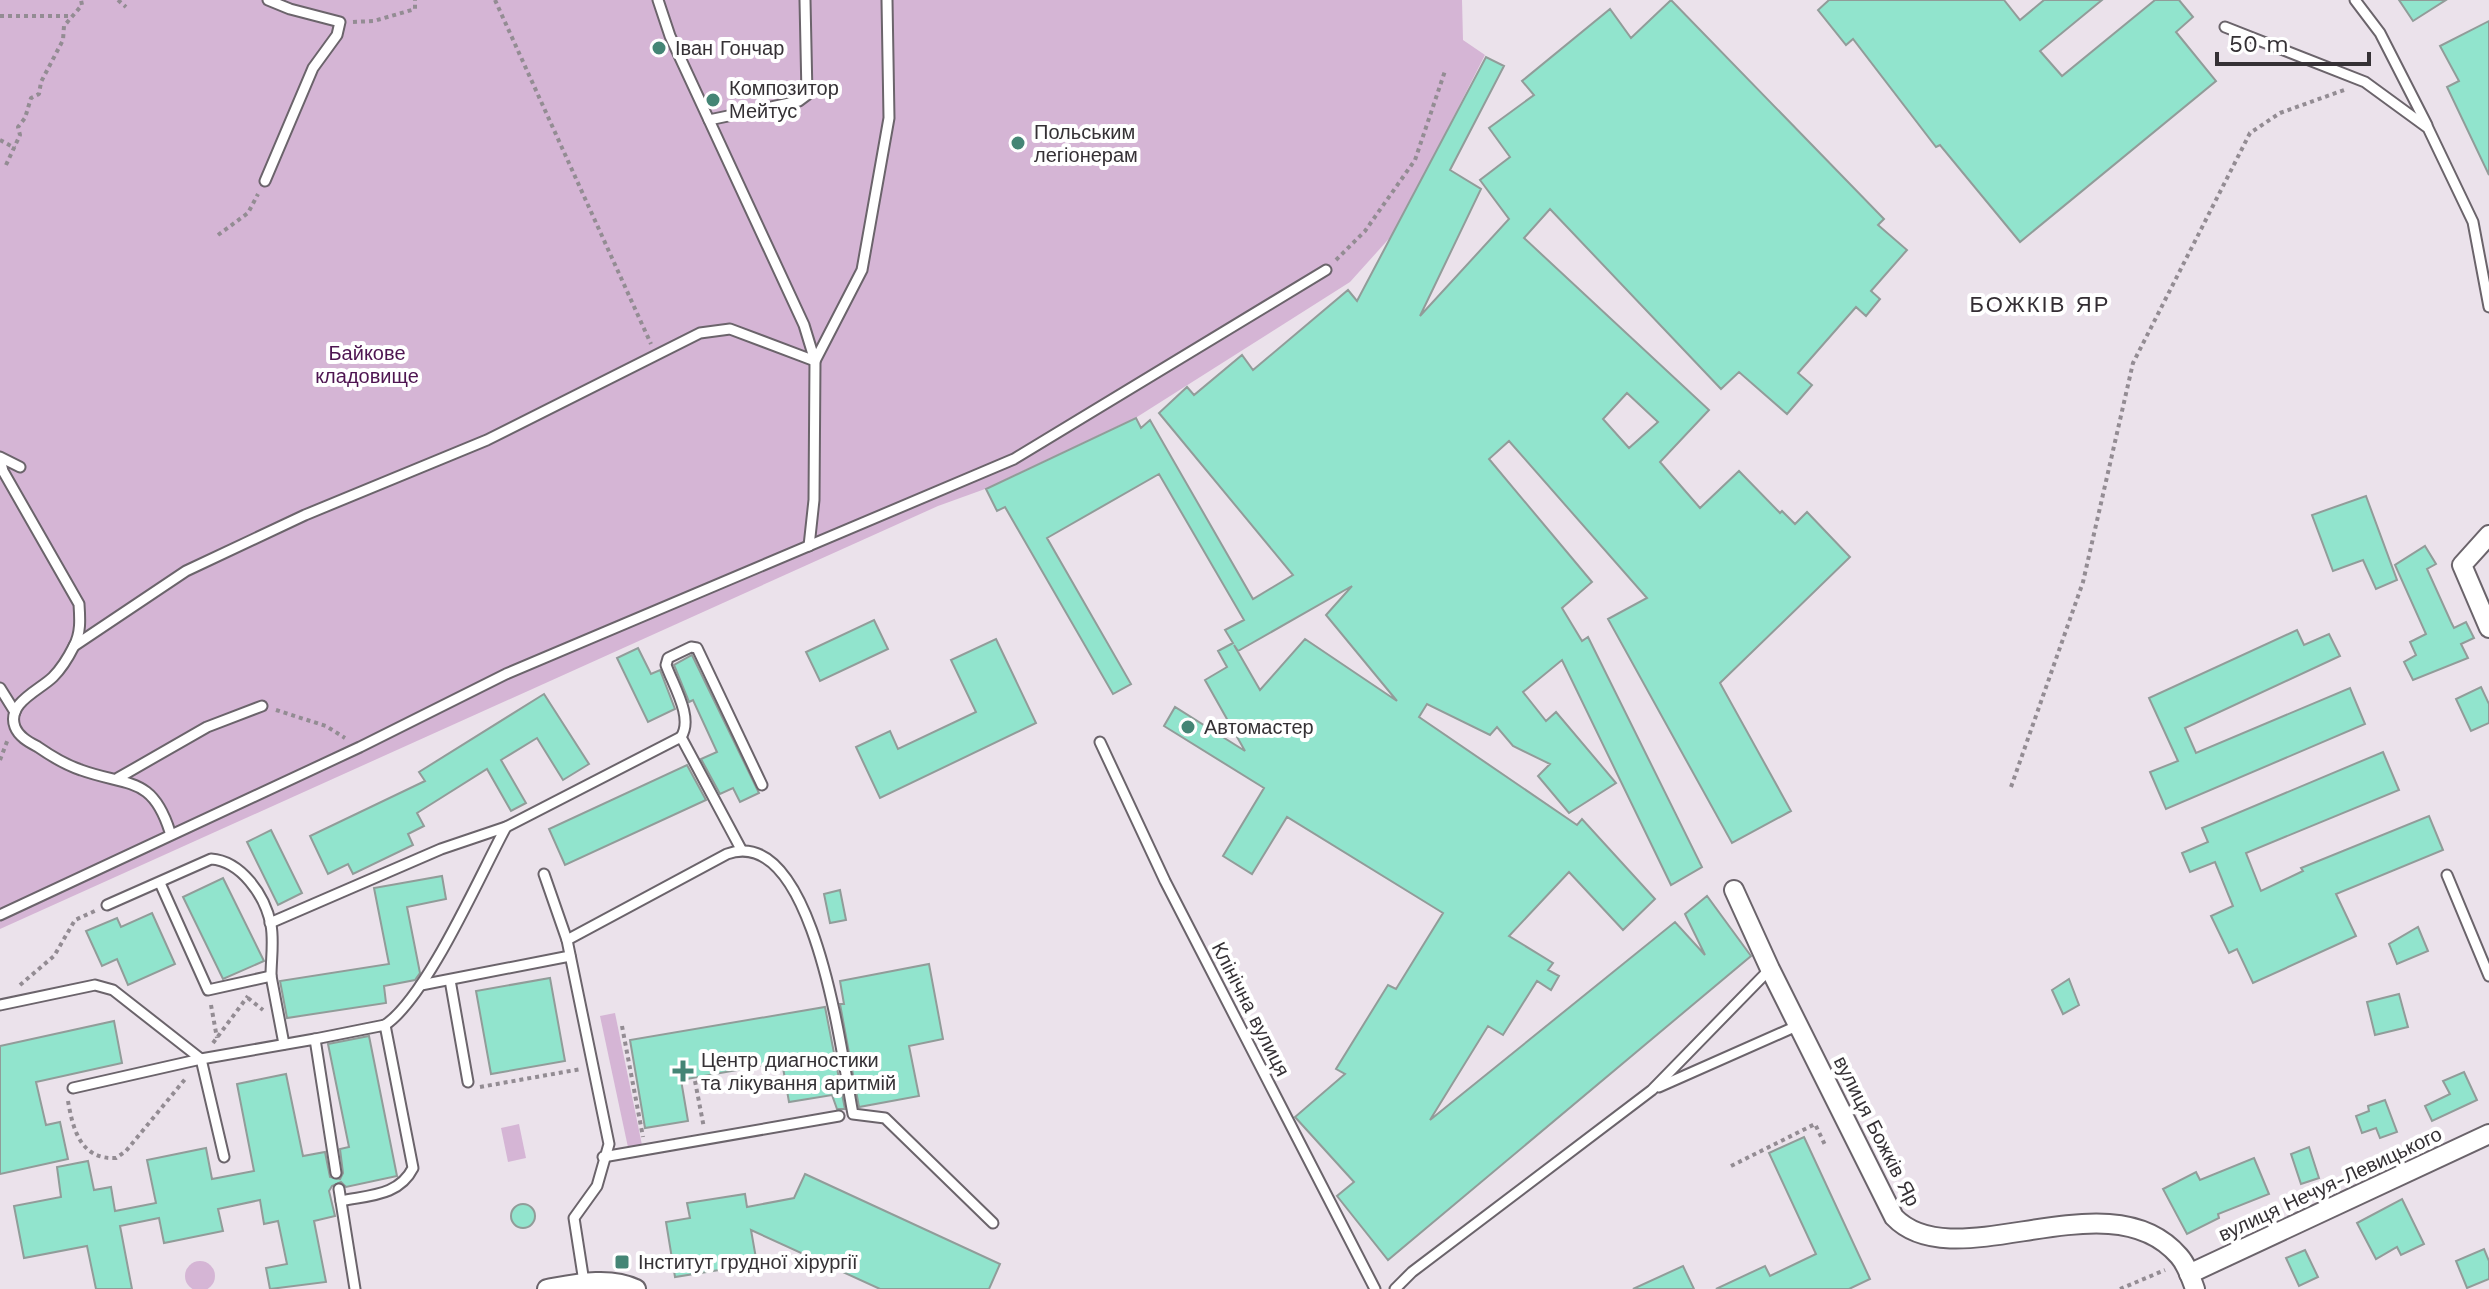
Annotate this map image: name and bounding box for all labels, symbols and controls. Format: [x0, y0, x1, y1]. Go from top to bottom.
scale bar [2217, 16, 2369, 66]
text: 50 m [2229, 30, 2289, 58]
place label: Іван Гончар [675, 36, 784, 60]
marker: Іван Гончар [650, 39, 668, 57]
place label: Композитор Мейтус [729, 76, 839, 123]
marker: Композитор Мейтус [704, 91, 722, 109]
place label: Польським легіонерам [1034, 120, 1138, 167]
marker: Польським легіонерам [1009, 134, 1027, 152]
district label: БОЖКІВ ЯР [1970, 292, 2110, 317]
park label: Байкове кладовище [315, 341, 419, 388]
place label: Автомастер [1204, 715, 1314, 739]
marker: Автомастер [1179, 718, 1197, 736]
street label: Клінічна вулиця [1207, 938, 1295, 1080]
place label: Центр диагностики та лікування аритмій [701, 1048, 896, 1095]
street label: вулиця Божків Яр [1829, 1052, 1925, 1210]
marker: Центр диагностики та лікування аритмій [672, 1060, 694, 1082]
street label: вулиця Нечуя-Левицького [2214, 1122, 2446, 1246]
place label: Інститут грудної хірургії [638, 1250, 858, 1274]
marker: Інститут грудної хірургії [613, 1253, 631, 1271]

